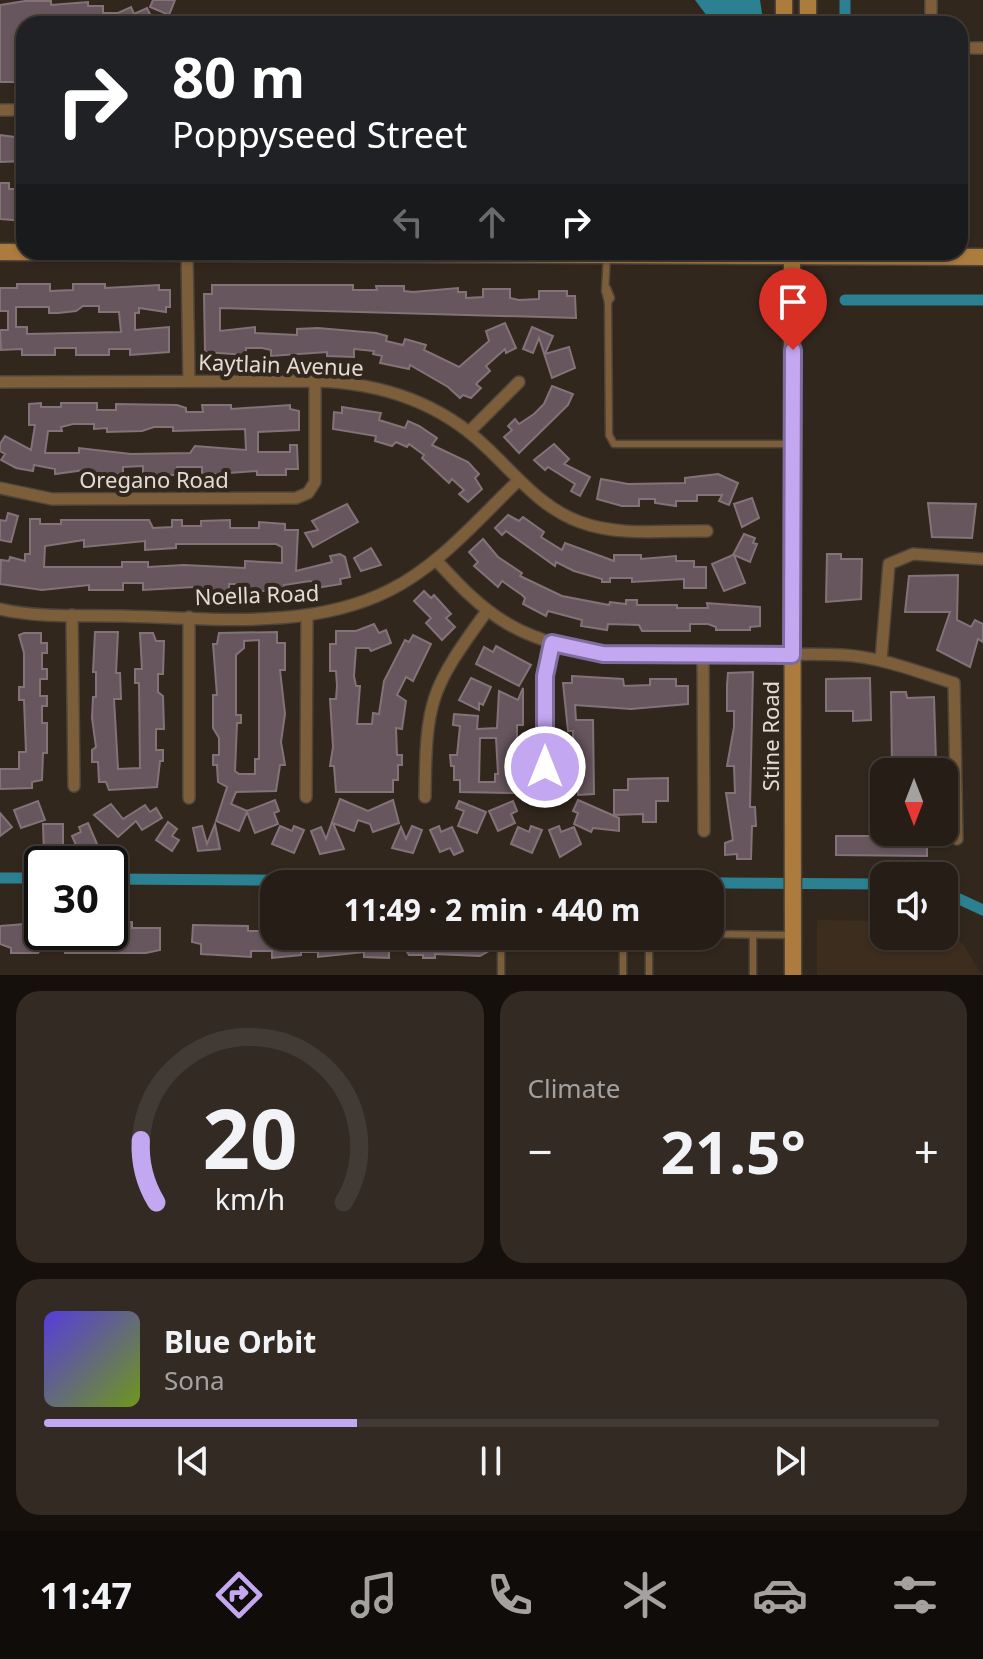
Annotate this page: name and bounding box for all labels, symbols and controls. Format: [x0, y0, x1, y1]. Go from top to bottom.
text: 80 m [172, 38, 305, 114]
icon: right [40, 48, 144, 152]
text: Poppyseed Street [172, 110, 467, 159]
icon: left [386, 200, 430, 244]
icon: ahead [470, 200, 514, 244]
icon: right [554, 200, 598, 244]
pin [759, 268, 827, 350]
icon: arrive [771, 280, 815, 324]
street label: Kaytlain Avenue [198, 346, 364, 382]
street label: Oregano Road [79, 464, 229, 494]
street label: Noella Road [194, 577, 320, 611]
street label: Stine Road [755, 681, 785, 791]
position arrow [503, 725, 587, 809]
north arrow [870, 758, 958, 846]
map controls [870, 758, 958, 950]
speed limit sign: 30 [24, 846, 128, 950]
button: sound [870, 862, 958, 950]
text: 11:49 · 2 min · 440 m [344, 889, 640, 930]
text: Climate [528, 1070, 620, 1106]
text: 20 [202, 1080, 297, 1193]
text: 21.5° [661, 1110, 806, 1192]
text: − [528, 1121, 553, 1181]
text: + [914, 1121, 939, 1181]
text: km/h [215, 1179, 285, 1218]
text: Blue Orbit [164, 1321, 316, 1362]
text: Sona [164, 1362, 225, 1398]
icon: previous [171, 1439, 215, 1483]
icon: pause [469, 1439, 513, 1483]
icon: next [768, 1439, 812, 1483]
icon: directions [211, 1567, 267, 1623]
icon: music [346, 1567, 402, 1623]
icon: phone [482, 1567, 538, 1623]
icon: climate [617, 1567, 673, 1623]
icon: car [752, 1567, 808, 1623]
icon: filters [887, 1567, 943, 1623]
text: 11:47 [40, 1571, 132, 1620]

